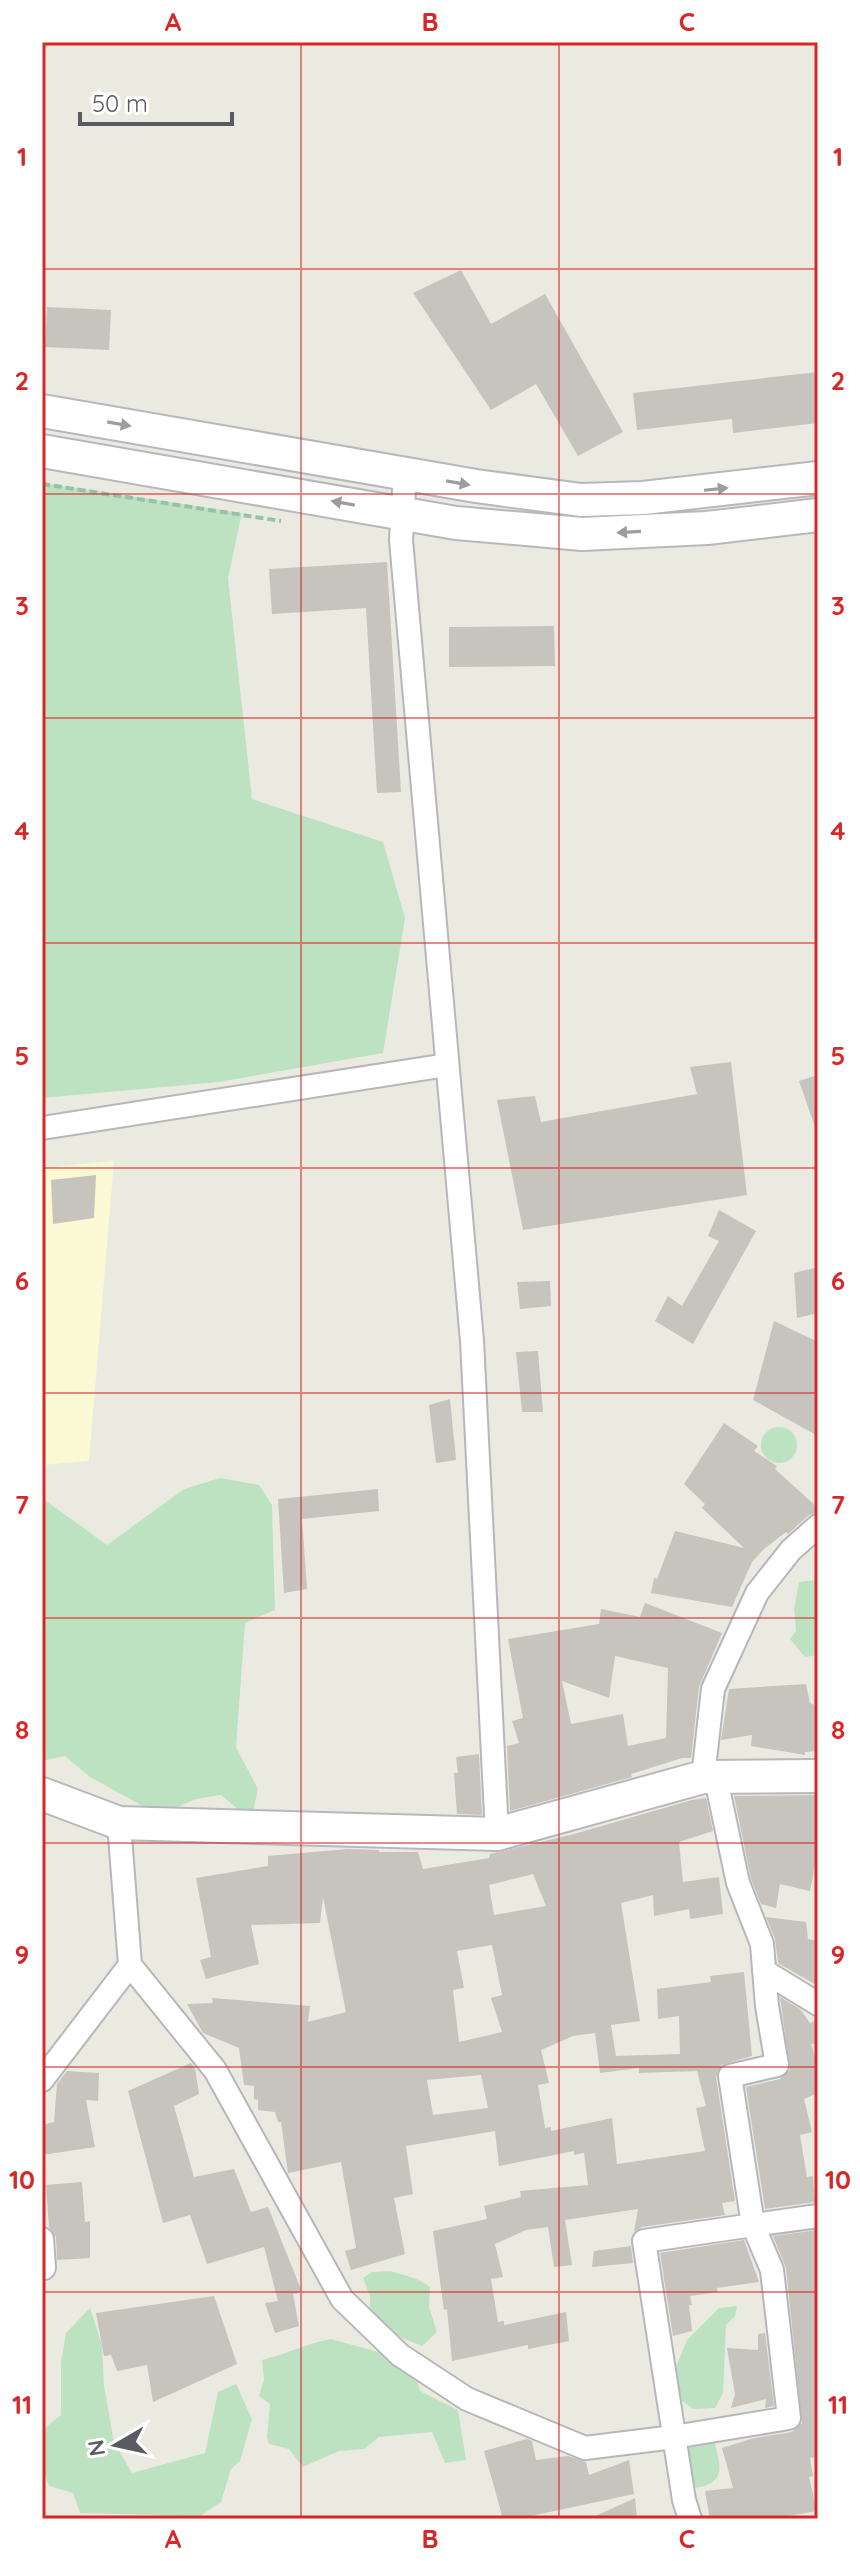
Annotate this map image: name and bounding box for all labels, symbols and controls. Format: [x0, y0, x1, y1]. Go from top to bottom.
text: A [165, 5, 182, 38]
text: B [421, 5, 439, 38]
text: C [679, 5, 695, 38]
scale bar [80, 76, 232, 126]
text: 50 m [92, 88, 148, 118]
text: 1 [17, 140, 27, 173]
text: 1 [833, 140, 843, 173]
text: 2 [15, 364, 29, 397]
text: 2 [831, 364, 845, 397]
one-way arrow [107, 418, 132, 430]
one-way arrow [446, 478, 471, 490]
one-way arrow [704, 483, 729, 496]
one-way arrow [330, 496, 355, 508]
one-way arrow [616, 525, 641, 538]
text: 3 [15, 589, 29, 622]
text: 3 [831, 589, 845, 622]
text: 4 [14, 814, 30, 847]
text: 4 [830, 814, 846, 847]
text: 5 [15, 1039, 29, 1072]
text: 5 [831, 1039, 845, 1072]
text: 6 [15, 1264, 29, 1297]
text: 6 [831, 1264, 845, 1297]
text: 7 [15, 1488, 29, 1521]
text: 7 [831, 1488, 845, 1521]
text: 8 [15, 1713, 29, 1746]
text: 8 [831, 1713, 845, 1746]
text: 9 [15, 1938, 29, 1971]
text: 9 [831, 1938, 845, 1971]
text: 10 [9, 2163, 35, 2196]
text: 10 [825, 2163, 851, 2196]
text: 11 [12, 2388, 32, 2421]
text: 11 [828, 2388, 848, 2421]
north arrow [76, 2405, 156, 2485]
text: N [81, 2438, 111, 2458]
text: A [165, 2522, 182, 2555]
text: B [421, 2522, 439, 2555]
text: C [679, 2522, 695, 2555]

